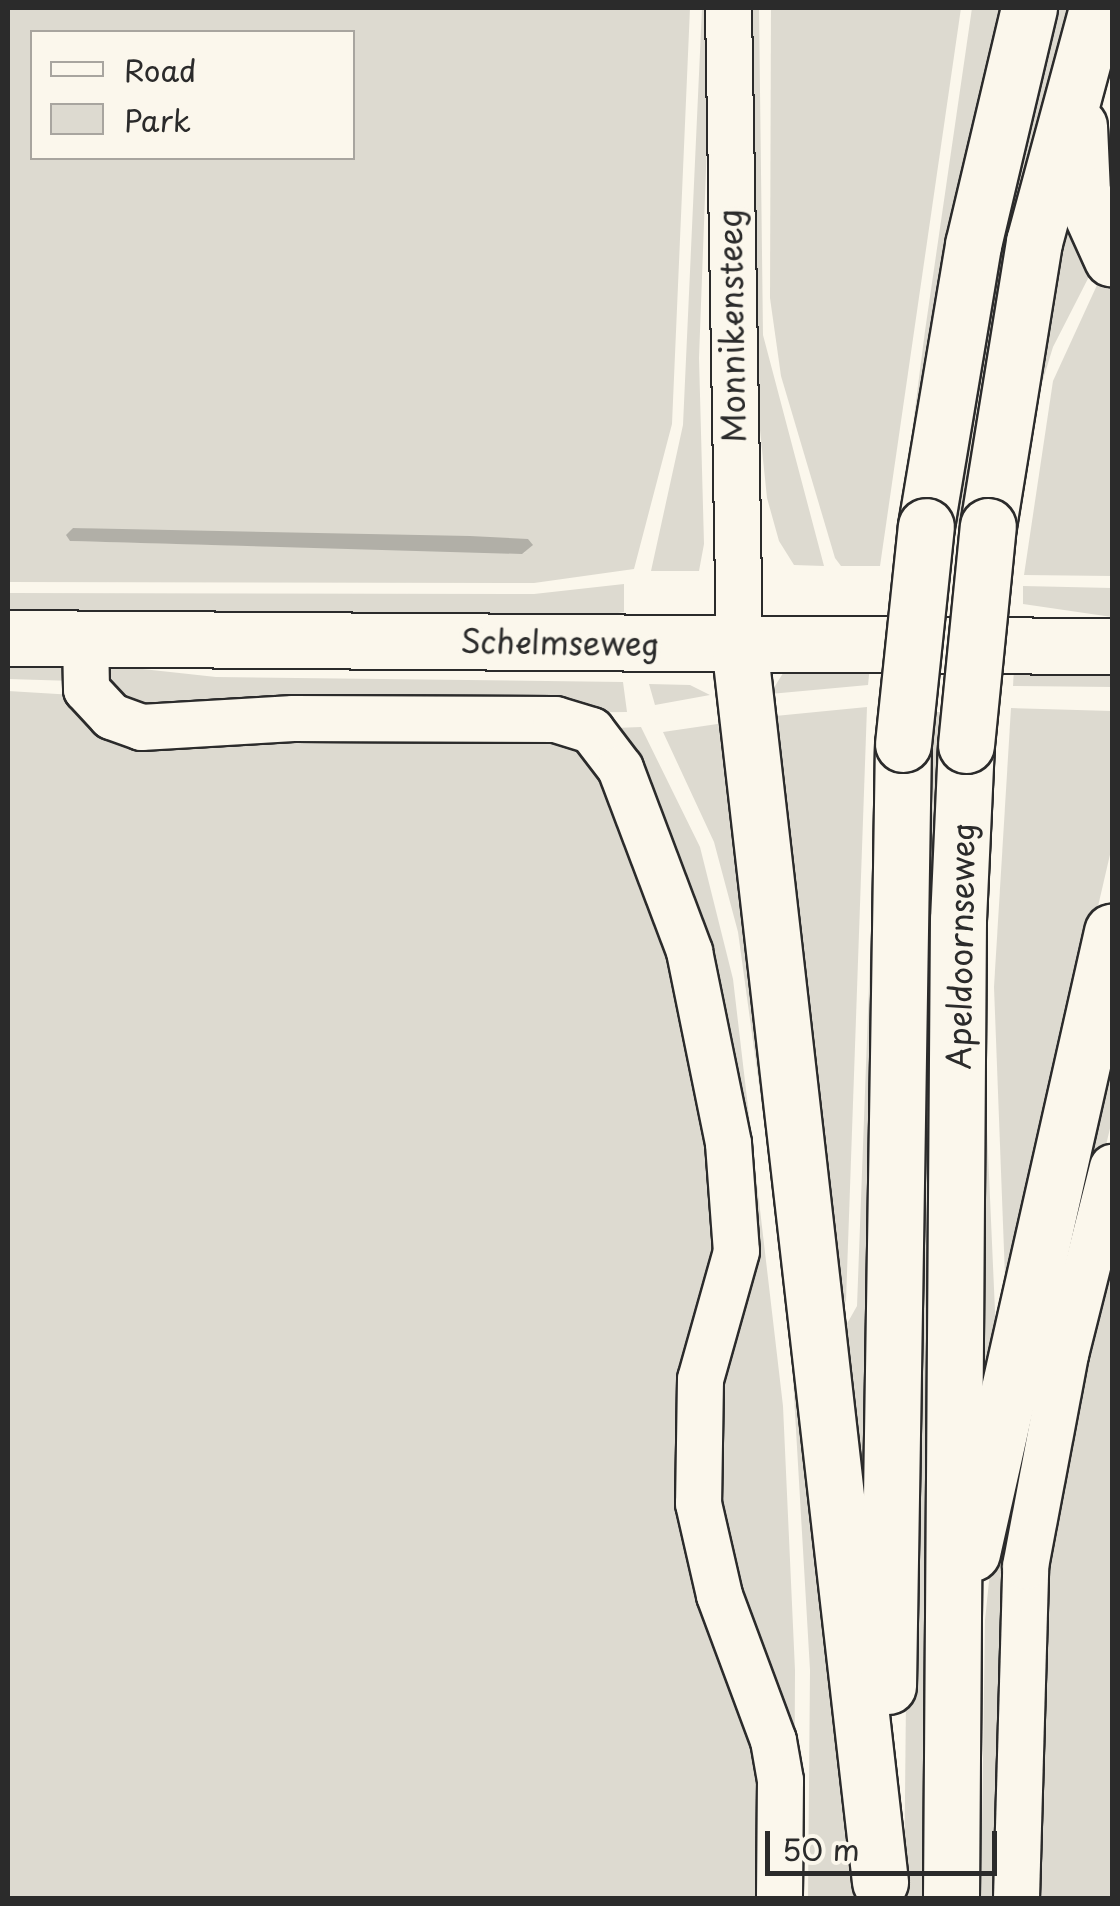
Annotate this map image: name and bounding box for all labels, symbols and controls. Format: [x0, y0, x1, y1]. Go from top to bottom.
legend [30, 30, 355, 160]
text: Road [124, 47, 197, 92]
text: Park [124, 97, 191, 142]
street label: Monnikensteeg [710, 209, 752, 443]
street label: Schelmseweg [460, 621, 660, 663]
street label: Apeldoornseweg [939, 822, 981, 1070]
scale bar [770, 1811, 1002, 1873]
text: 50 m [782, 1826, 860, 1871]

